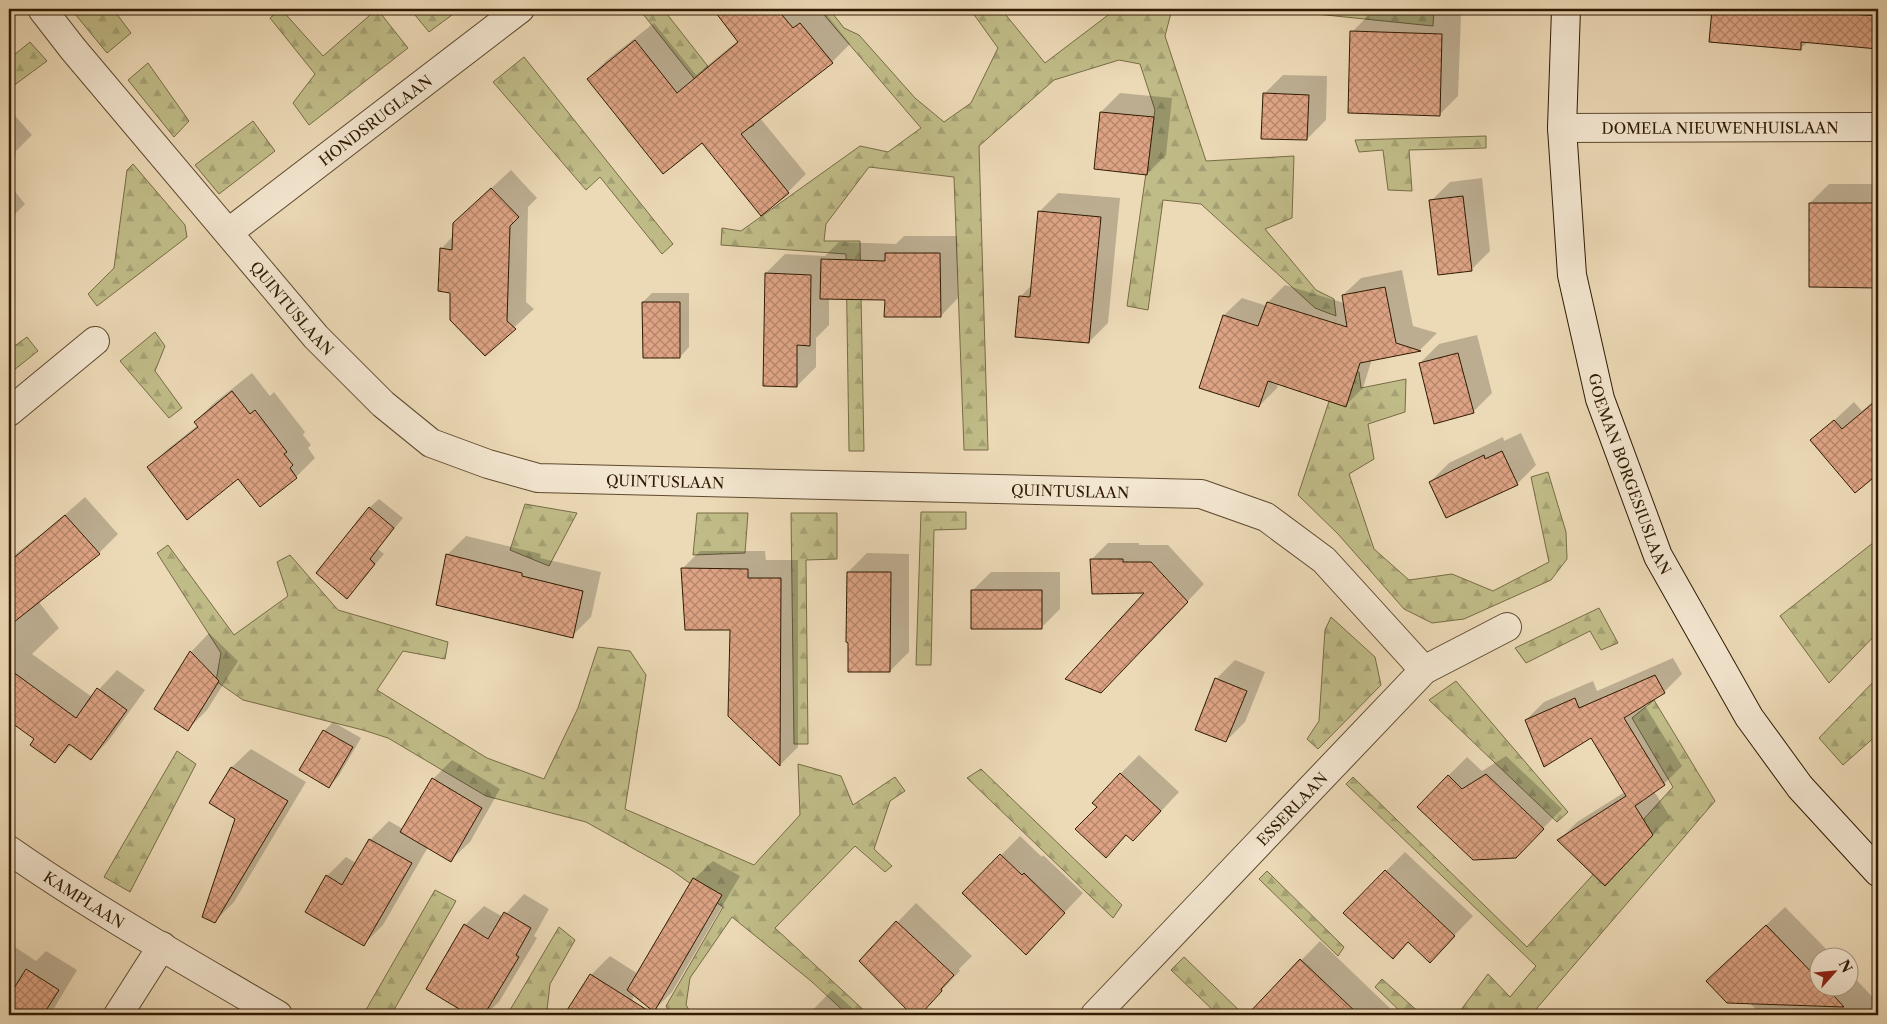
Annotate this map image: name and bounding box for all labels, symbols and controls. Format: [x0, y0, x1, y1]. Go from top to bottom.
street label: HONDSRUGLAAN [315, 71, 435, 169]
street label: DOMELA NIEUWENHUISLAAN [1601, 118, 1839, 137]
street label: QUINTUSLAAN [246, 257, 338, 359]
street label: GOEMAN BORGESIUSLAAN [1585, 371, 1676, 578]
street label: QUINTUSLAAN [606, 470, 725, 492]
street label: QUINTUSLAAN [1011, 480, 1129, 502]
street label: ESSERLAAN [1252, 768, 1331, 849]
street label: KAMPLAAN [40, 867, 128, 932]
north arrow [1810, 946, 1860, 996]
text: N [1835, 957, 1856, 976]

